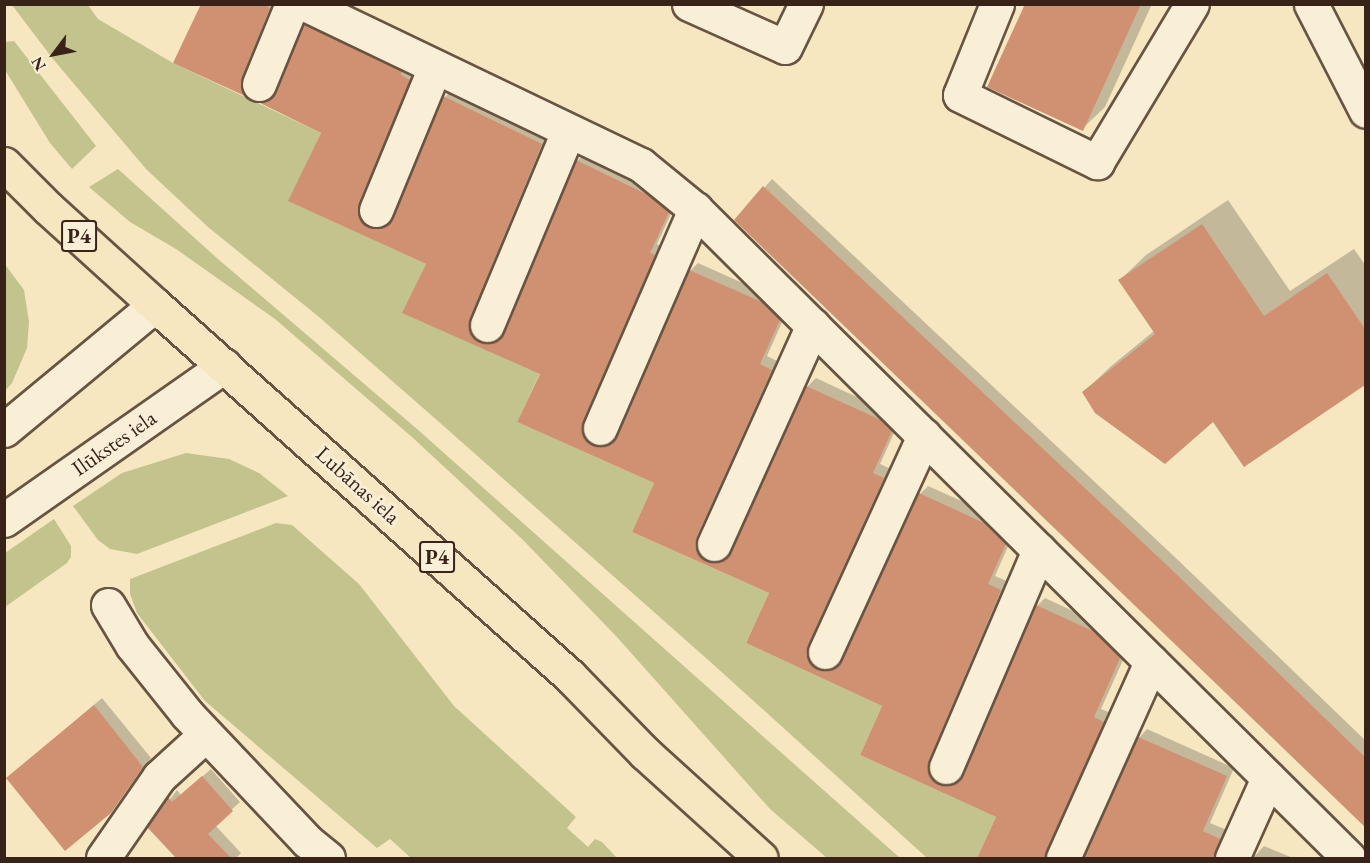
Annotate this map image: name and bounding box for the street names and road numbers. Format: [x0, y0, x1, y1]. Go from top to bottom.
road number: P4 [61, 218, 97, 254]
street label: Ilūkstes iela [67, 404, 161, 482]
street label: Lubānas iela [311, 440, 405, 530]
road number: P4 [419, 539, 455, 575]

